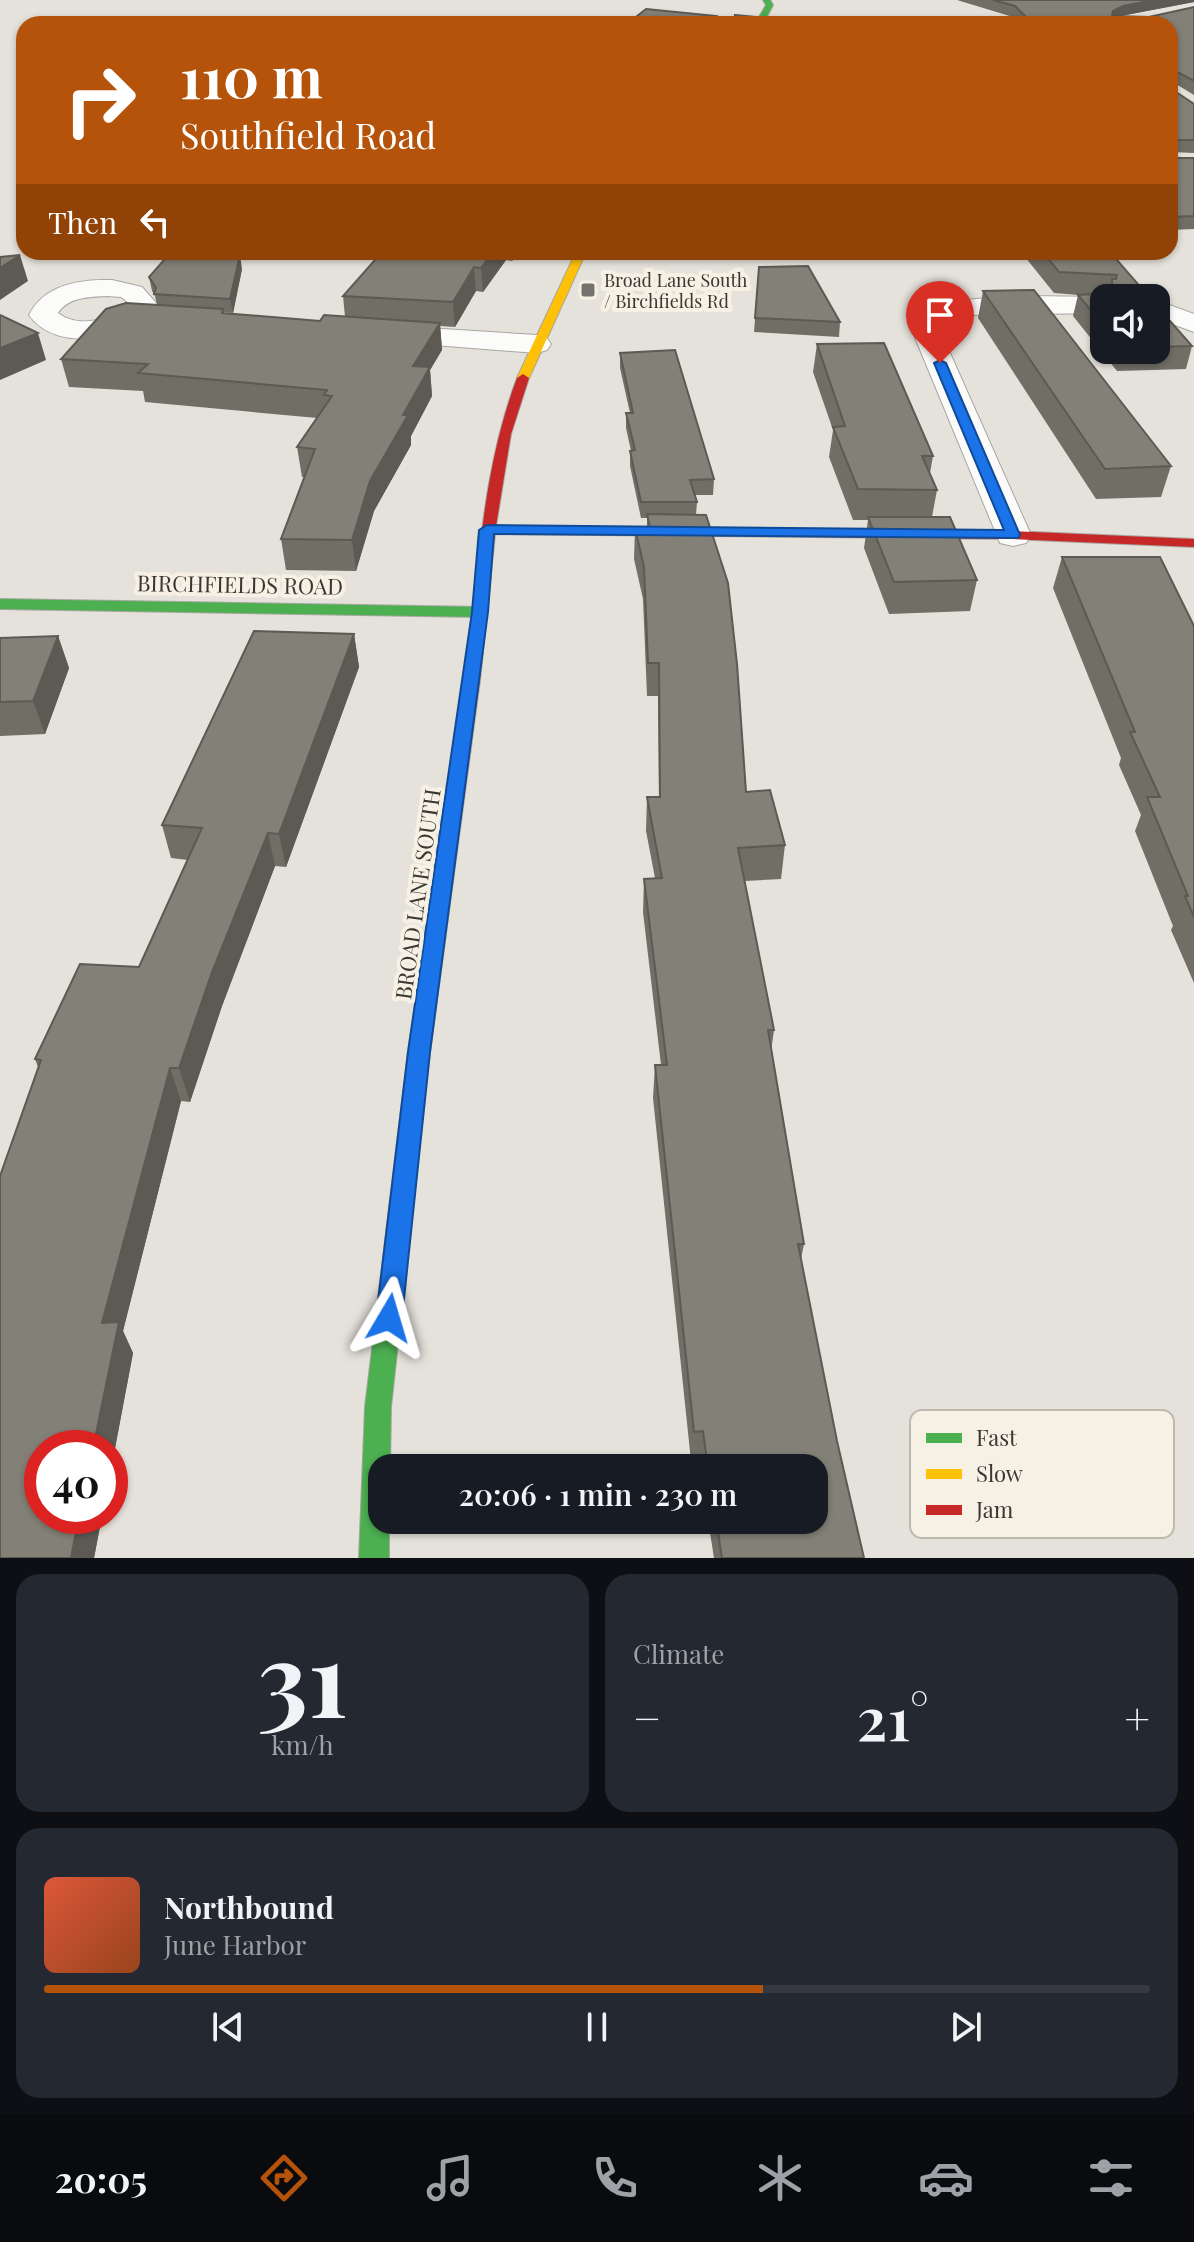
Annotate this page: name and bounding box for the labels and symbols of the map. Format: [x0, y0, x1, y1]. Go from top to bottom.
place label: Broad Lane South / Birchfields Rd [604, 268, 748, 313]
marker: Broad Lane South / Birchfields Rd [579, 281, 597, 299]
pin [906, 281, 974, 363]
street label: BIRCHFIELDS ROAD [137, 567, 343, 601]
street label: BROAD LANE SOUTH [387, 787, 447, 1001]
position arrow [347, 1276, 431, 1360]
legend [910, 1410, 1174, 1538]
text: Fast [976, 1422, 1018, 1452]
speed limit sign: 40 [24, 1430, 128, 1534]
text: Slow [976, 1458, 1023, 1488]
text: Jam [975, 1494, 1014, 1524]

